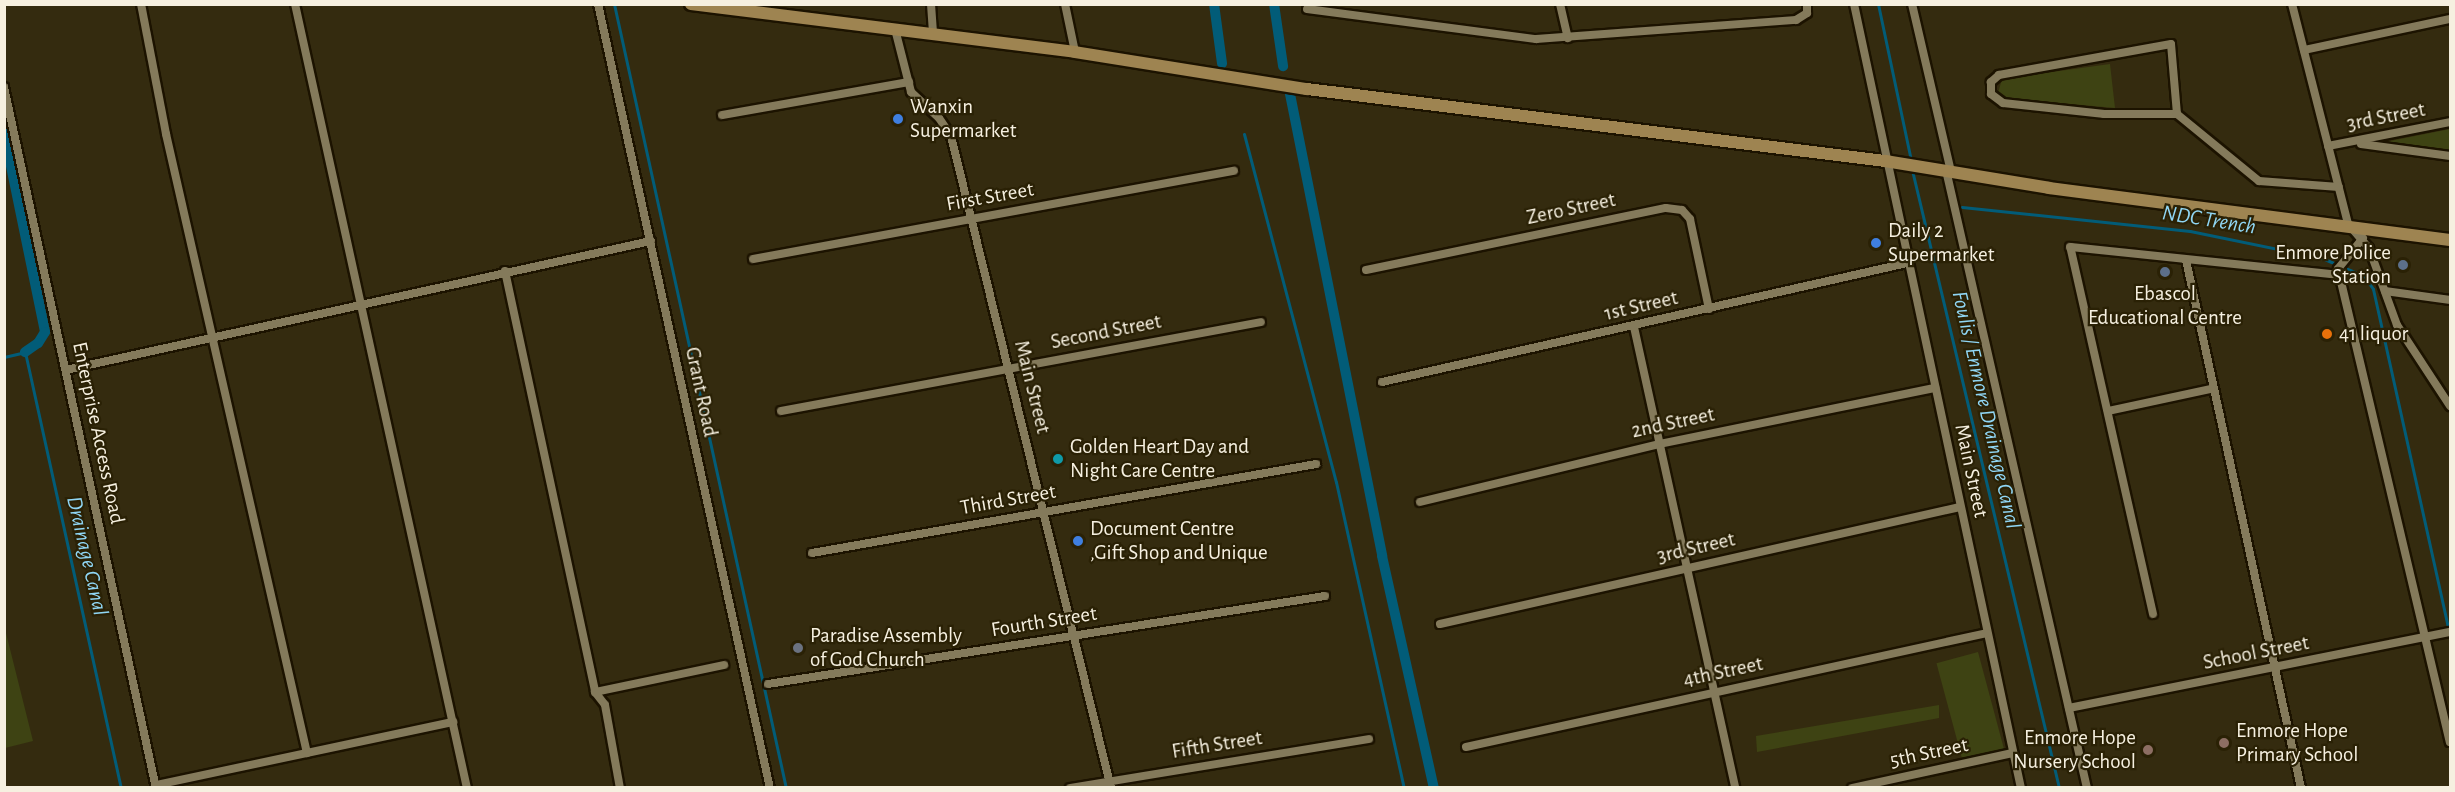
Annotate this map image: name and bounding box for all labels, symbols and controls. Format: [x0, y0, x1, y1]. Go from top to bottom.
place label: Wanxin Supermarket [910, 94, 1016, 144]
street label: 3rd Street [2345, 97, 2427, 137]
marker: Wanxin Supermarket [891, 112, 905, 126]
street label: First Street [944, 177, 1036, 217]
street label: Zero Street [1524, 187, 1618, 231]
water label: NDC Trench [2160, 200, 2258, 240]
place label: Daily 2 Supermarket [1888, 218, 1994, 268]
marker: Daily 2 Supermarket [1869, 236, 1883, 250]
place label: Enmore Police Station [2275, 240, 2391, 290]
marker: Enmore Police Station [2396, 258, 2410, 272]
marker: Ebascol Educational Centre [2158, 265, 2172, 279]
place label: Ebascol Educational Centre [2088, 281, 2242, 331]
street label: 1st Street [1602, 285, 1680, 327]
water label: Foulis / Enmore Drainage Canal [1946, 288, 2026, 532]
street label: Second Street [1049, 309, 1163, 355]
place label: 41 liquor [2339, 321, 2408, 347]
marker: 41 liquor [2320, 327, 2334, 341]
street label: Main Street [1008, 338, 1056, 436]
street label: Enterprise Access Road [66, 340, 130, 526]
street label: Grant Road [679, 345, 723, 439]
street label: 2nd Street [1629, 402, 1717, 444]
street label: Main Street [1949, 422, 1993, 520]
place label: Golden Heart Day and Night Care Centre [1070, 434, 1249, 484]
marker: Golden Heart Day and Night Care Centre [1051, 452, 1065, 466]
street label: Third Street [958, 479, 1058, 521]
water label: Drainage Canal [60, 494, 114, 618]
place label: Document Centre ,Gift Shop and Unique [1090, 516, 1268, 566]
street label: 3rd Street [1655, 527, 1737, 569]
marker: Document Centre ,Gift Shop and Unique [1071, 534, 1085, 548]
street label: Fourth Street [989, 601, 1099, 643]
place label: Paradise Assembly of God Church [810, 623, 962, 673]
street label: School Street [2201, 630, 2311, 676]
marker: Paradise Assembly of God Church [791, 641, 805, 655]
street label: 4th Street [1681, 651, 1765, 693]
place label: Enmore Hope Primary School [2236, 718, 2359, 768]
street label: Fifth Street [1170, 725, 1264, 765]
place label: Enmore Hope Nursery School [2013, 725, 2136, 775]
street label: 5th Street [1888, 732, 1970, 774]
marker: Enmore Hope Primary School [2217, 736, 2231, 750]
marker: Enmore Hope Nursery School [2141, 743, 2155, 757]

